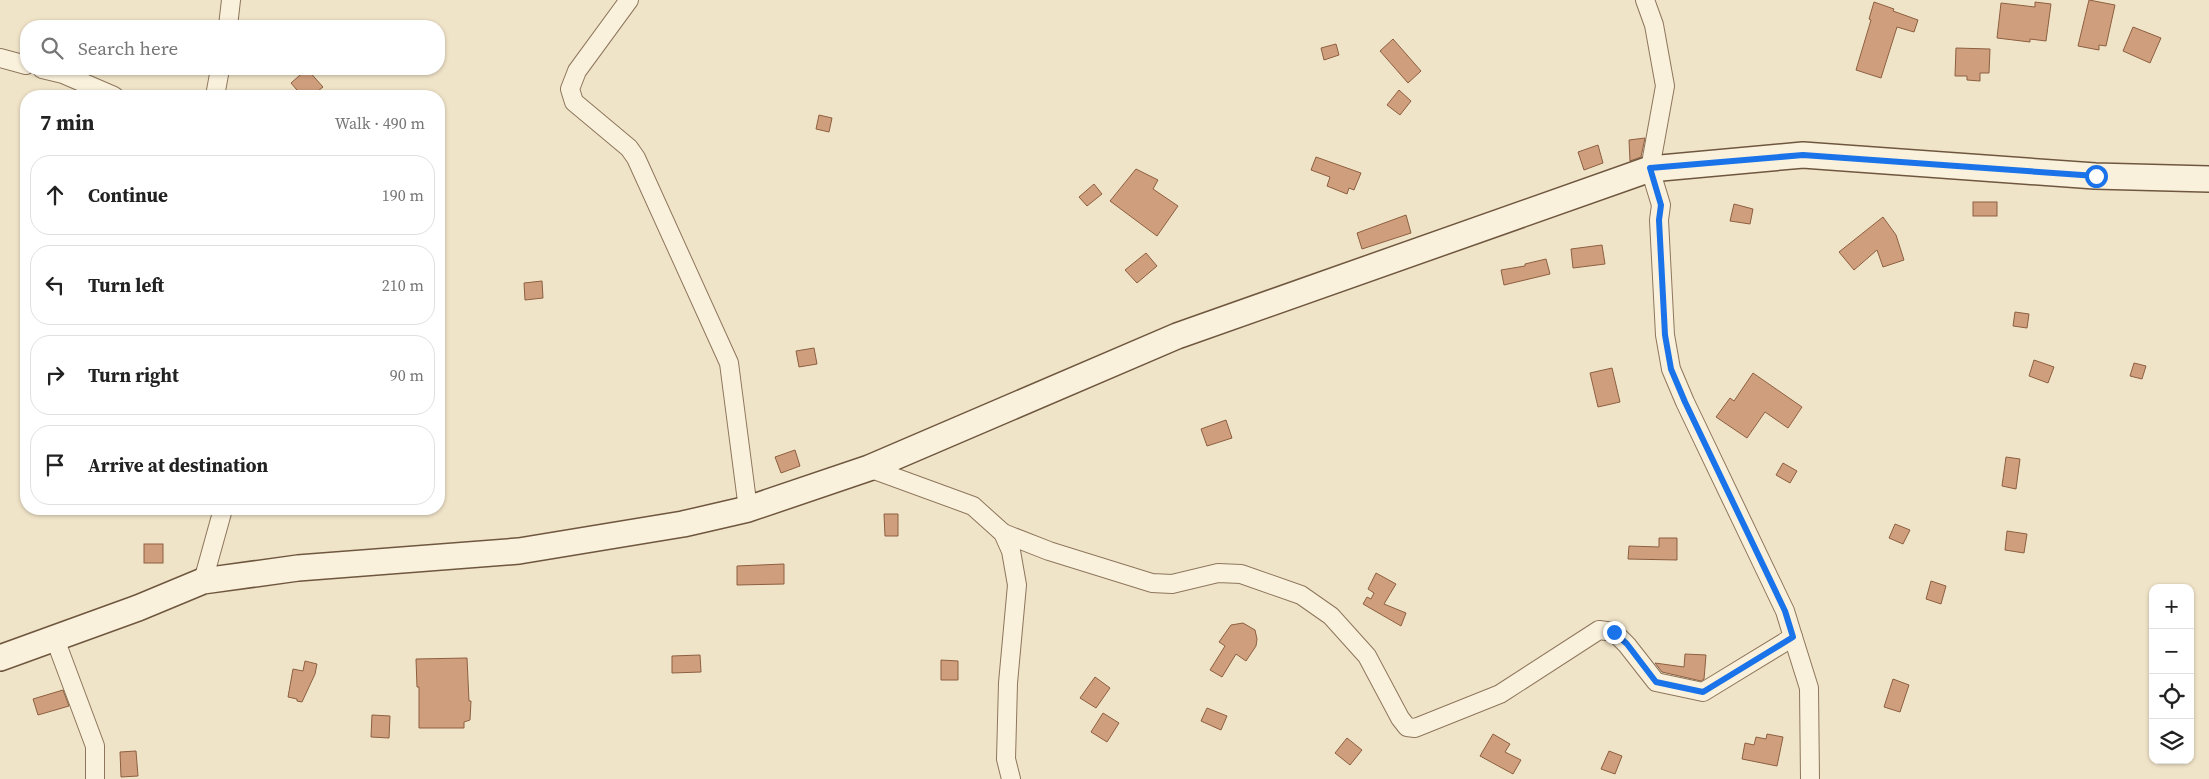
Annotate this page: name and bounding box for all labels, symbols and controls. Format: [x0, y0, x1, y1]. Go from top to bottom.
search box [20, 20, 445, 75]
icon: search [38, 34, 66, 62]
text: Search here [78, 35, 178, 61]
text: 7 min [40, 108, 95, 137]
text: Walk · 490 m [335, 112, 425, 134]
route start [2085, 165, 2108, 188]
icon: ahead [41, 181, 69, 209]
text: Continue [88, 182, 168, 208]
text: 190 m [382, 184, 424, 206]
icon: left [41, 271, 69, 299]
text: Turn left [88, 272, 164, 298]
text: 210 m [382, 274, 424, 296]
icon: right [41, 361, 69, 389]
text: Turn right [88, 362, 179, 388]
text: 90 m [390, 364, 424, 386]
icon: arrive [41, 451, 69, 479]
text: Arrive at destination [88, 452, 268, 478]
map controls [2149, 584, 2194, 764]
button: + [2149, 584, 2194, 629]
route end [1603, 621, 1626, 644]
button: − [2149, 629, 2194, 674]
button: locate [2149, 674, 2194, 719]
button: layers [2149, 719, 2194, 764]

